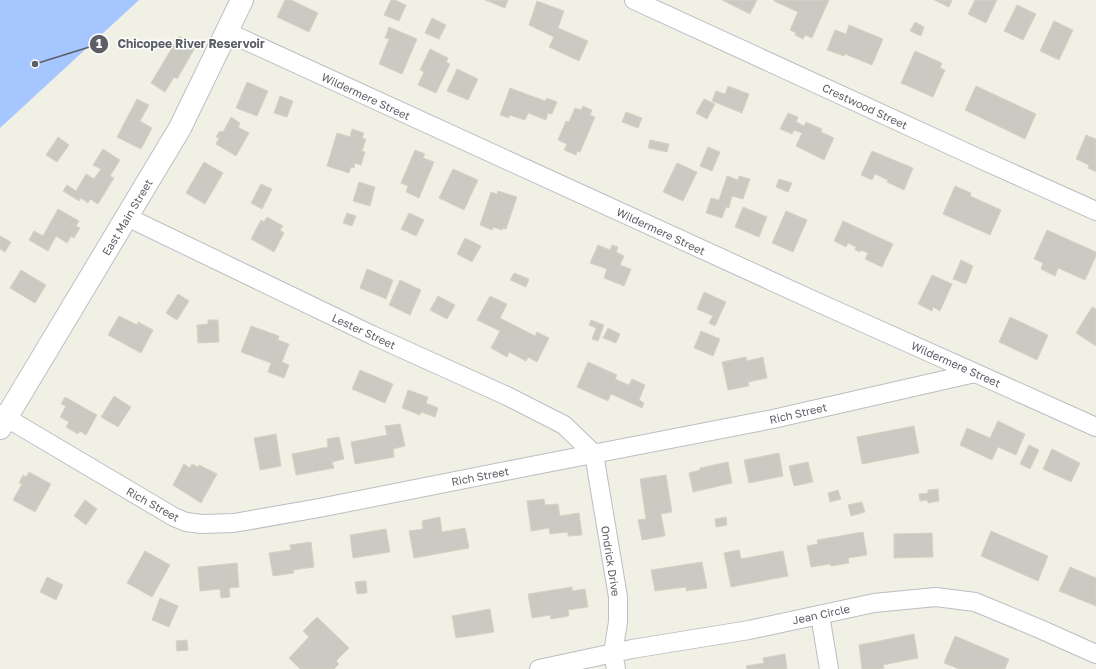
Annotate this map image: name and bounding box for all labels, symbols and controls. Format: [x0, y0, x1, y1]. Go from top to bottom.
callout: Chicopee River Reservoir [89, 32, 272, 56]
text: 1 [96, 36, 102, 51]
text: Chicopee River Reservoir [117, 36, 265, 51]
street label: Wildermere Street [320, 70, 412, 122]
street label: Crestwood Street [820, 81, 910, 131]
street label: East Main Street [99, 177, 155, 257]
street label: Wildermere Street [615, 205, 707, 257]
street label: Lester Street [330, 311, 398, 351]
street label: Wildermere Street [909, 338, 1003, 390]
street label: Rich Street [768, 400, 828, 426]
street label: Rich Street [450, 464, 510, 488]
street label: Rich Street [124, 484, 182, 524]
street label: Ondrick Drive [599, 525, 623, 597]
street label: Jean Circle [791, 602, 851, 626]

